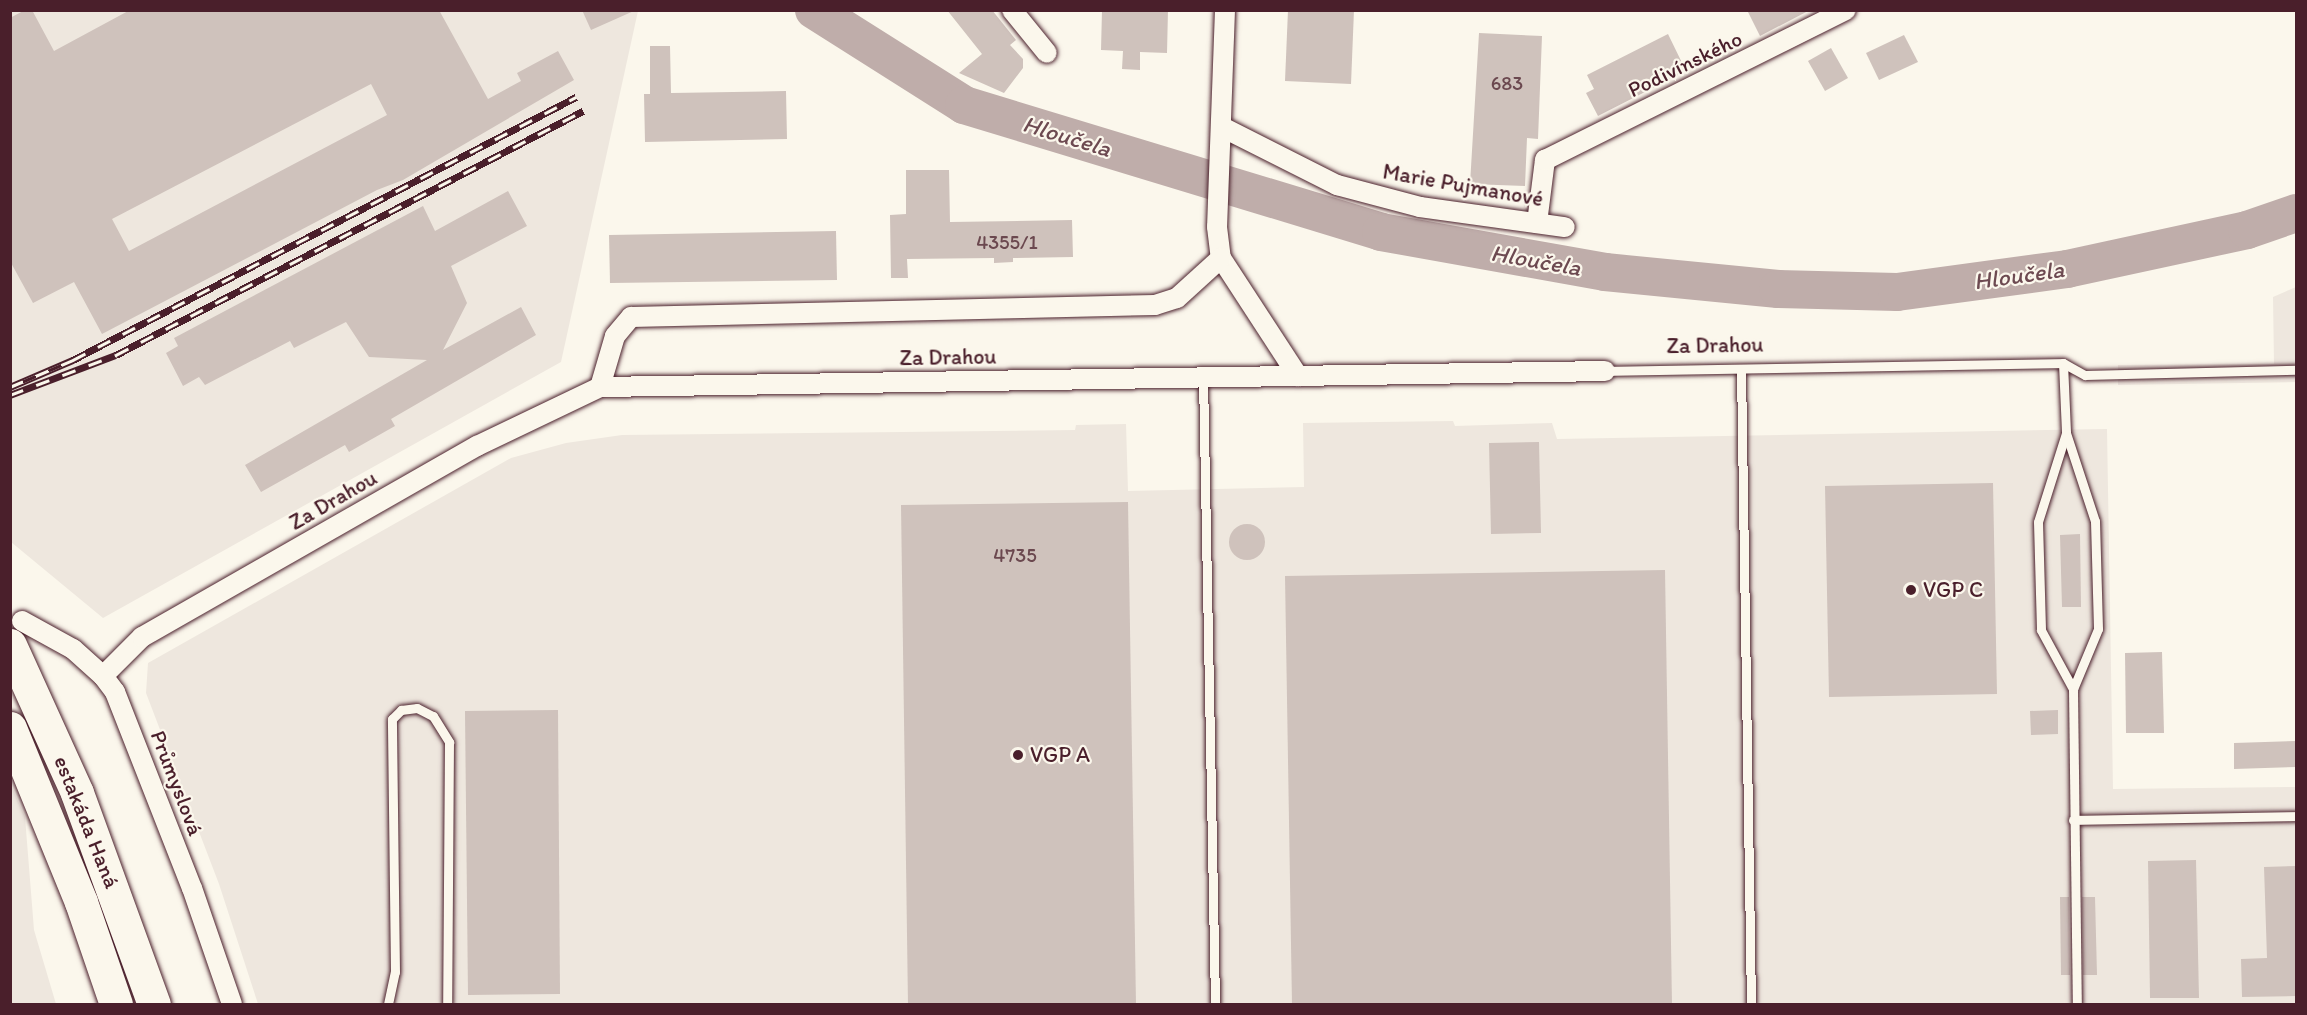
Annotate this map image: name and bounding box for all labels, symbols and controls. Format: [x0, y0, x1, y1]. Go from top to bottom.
street label: Podivínského [1624, 25, 1746, 103]
house number: 683 [1491, 71, 1523, 95]
water label: Hloučela [1019, 109, 1115, 163]
street label: Marie Pujmanové [1381, 158, 1545, 212]
house number: 4355/1 [976, 230, 1038, 254]
water label: Hloučela [1489, 238, 1583, 282]
water label: Hloučela [1972, 254, 2066, 296]
street label: Za Drahou [1666, 331, 1764, 359]
street label: Za Drahou [899, 343, 997, 371]
street label: Za Drahou [284, 464, 382, 536]
house number: 4735 [993, 543, 1037, 567]
place label: VGP C [1923, 577, 1983, 603]
marker: VGP C [1904, 583, 1918, 597]
street label: Průmyslová [145, 727, 209, 839]
place label: VGP A [1030, 742, 1090, 768]
marker: VGP A [1011, 748, 1025, 762]
street label: estakáda Haná [48, 752, 126, 892]

